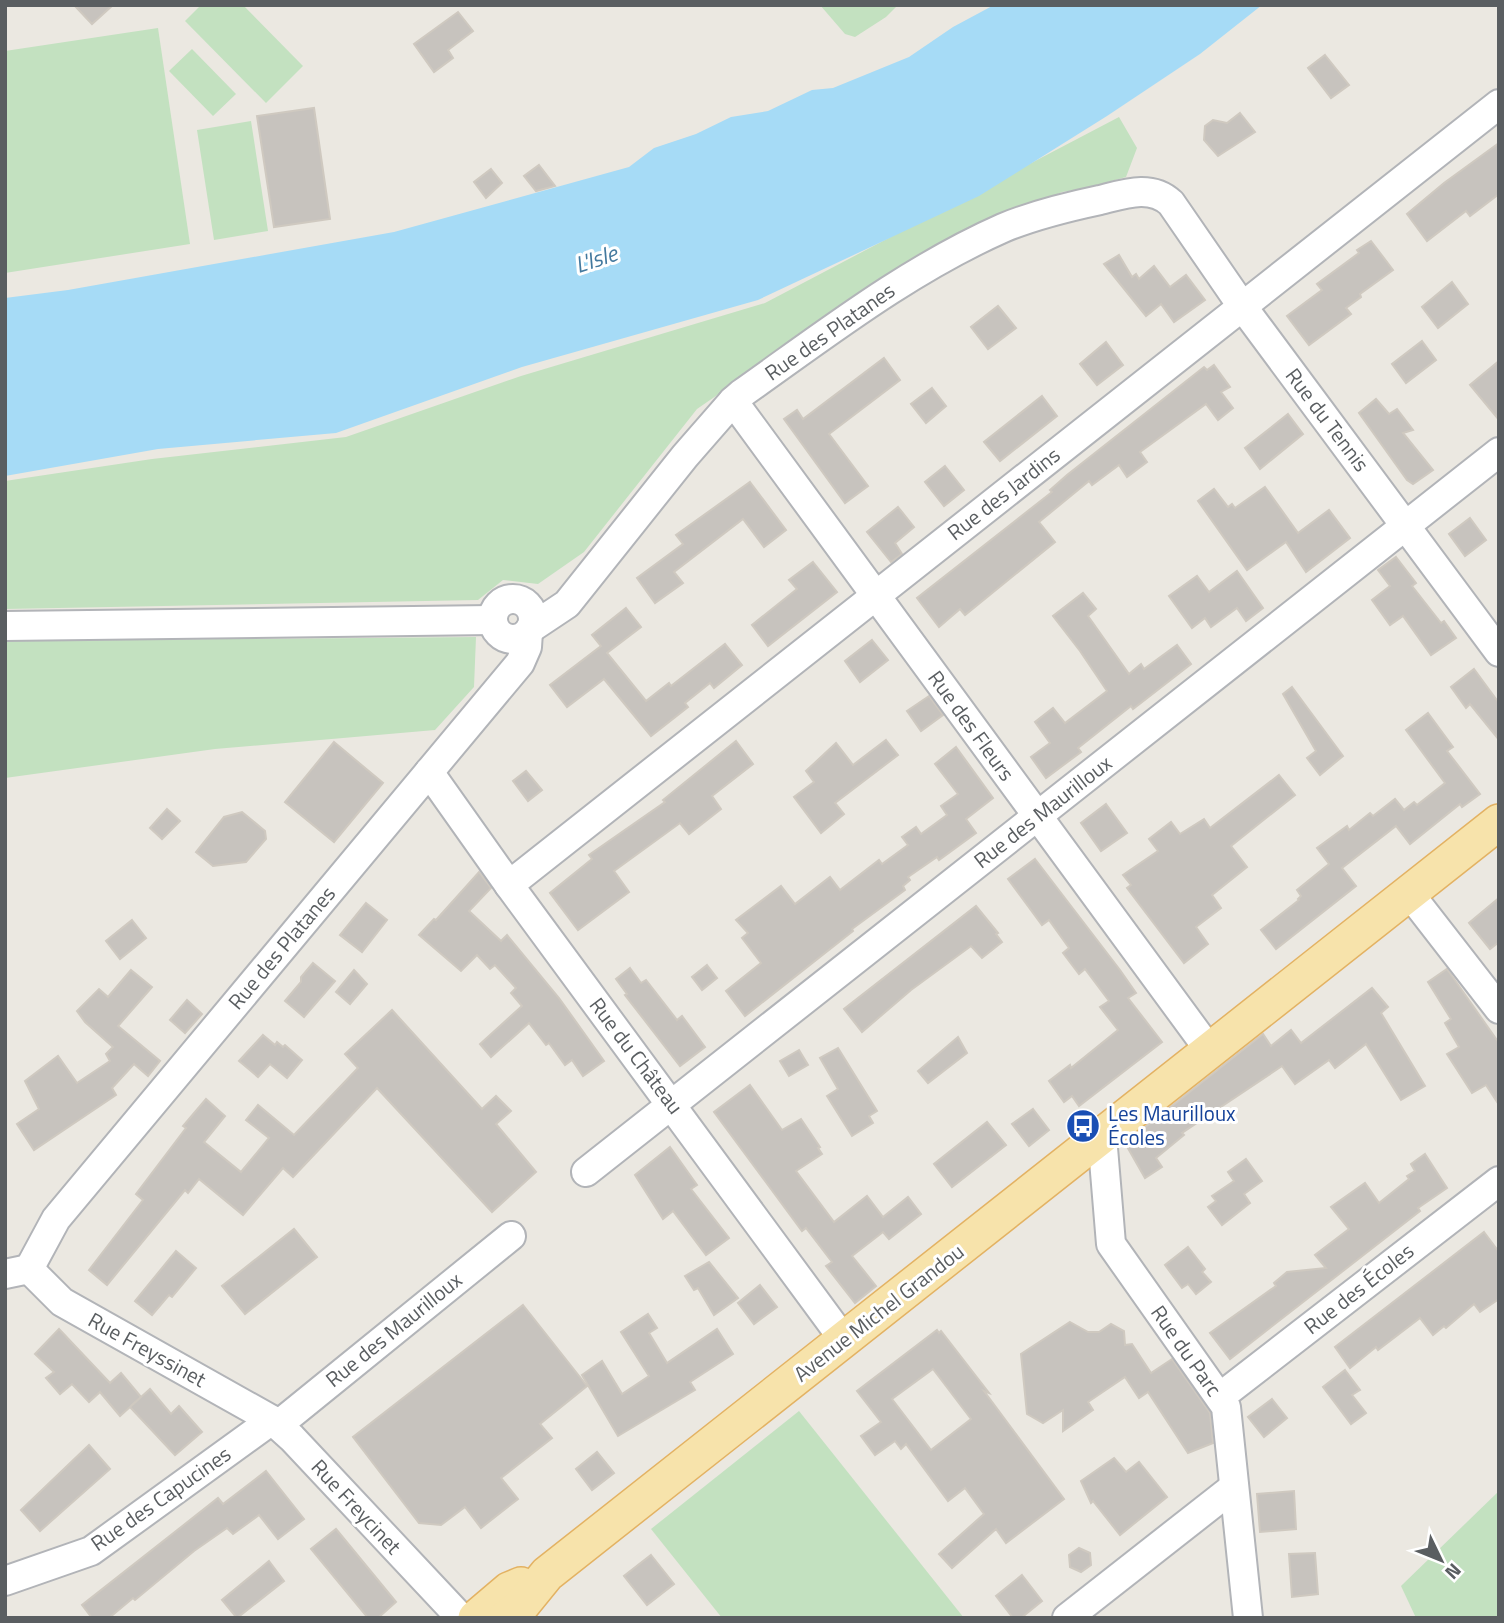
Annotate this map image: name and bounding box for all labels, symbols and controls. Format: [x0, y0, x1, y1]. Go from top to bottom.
water label: L'Isle [570, 235, 623, 282]
street label: Rue des Platanes [758, 274, 901, 388]
street label: Rue du Tennis [1278, 361, 1378, 478]
street label: Rue des Jardins [940, 439, 1067, 548]
street label: Rue des Fleurs [921, 663, 1023, 787]
street label: Rue des Maurilloux [966, 747, 1119, 876]
street label: Rue des Platanes [220, 879, 343, 1016]
street label: Rue du Château [582, 990, 691, 1121]
place label: Les Maurilloux Écoles [1108, 1097, 1236, 1153]
bus stop icon: Les Maurilloux Écoles [1064, 1107, 1102, 1145]
street label: Avenue Michel Grandou [786, 1235, 970, 1389]
street label: Rue des Écoles [1296, 1235, 1420, 1341]
street label: Rue des Maurilloux [318, 1264, 469, 1395]
street label: Rue du Parc [1144, 1298, 1230, 1403]
street label: Rue Freyssinet [83, 1303, 213, 1395]
street label: Rue des Capucines [84, 1438, 237, 1559]
street label: Rue Freycinet [304, 1451, 410, 1562]
north arrow [1406, 1525, 1476, 1595]
text: N [1439, 1557, 1469, 1587]

